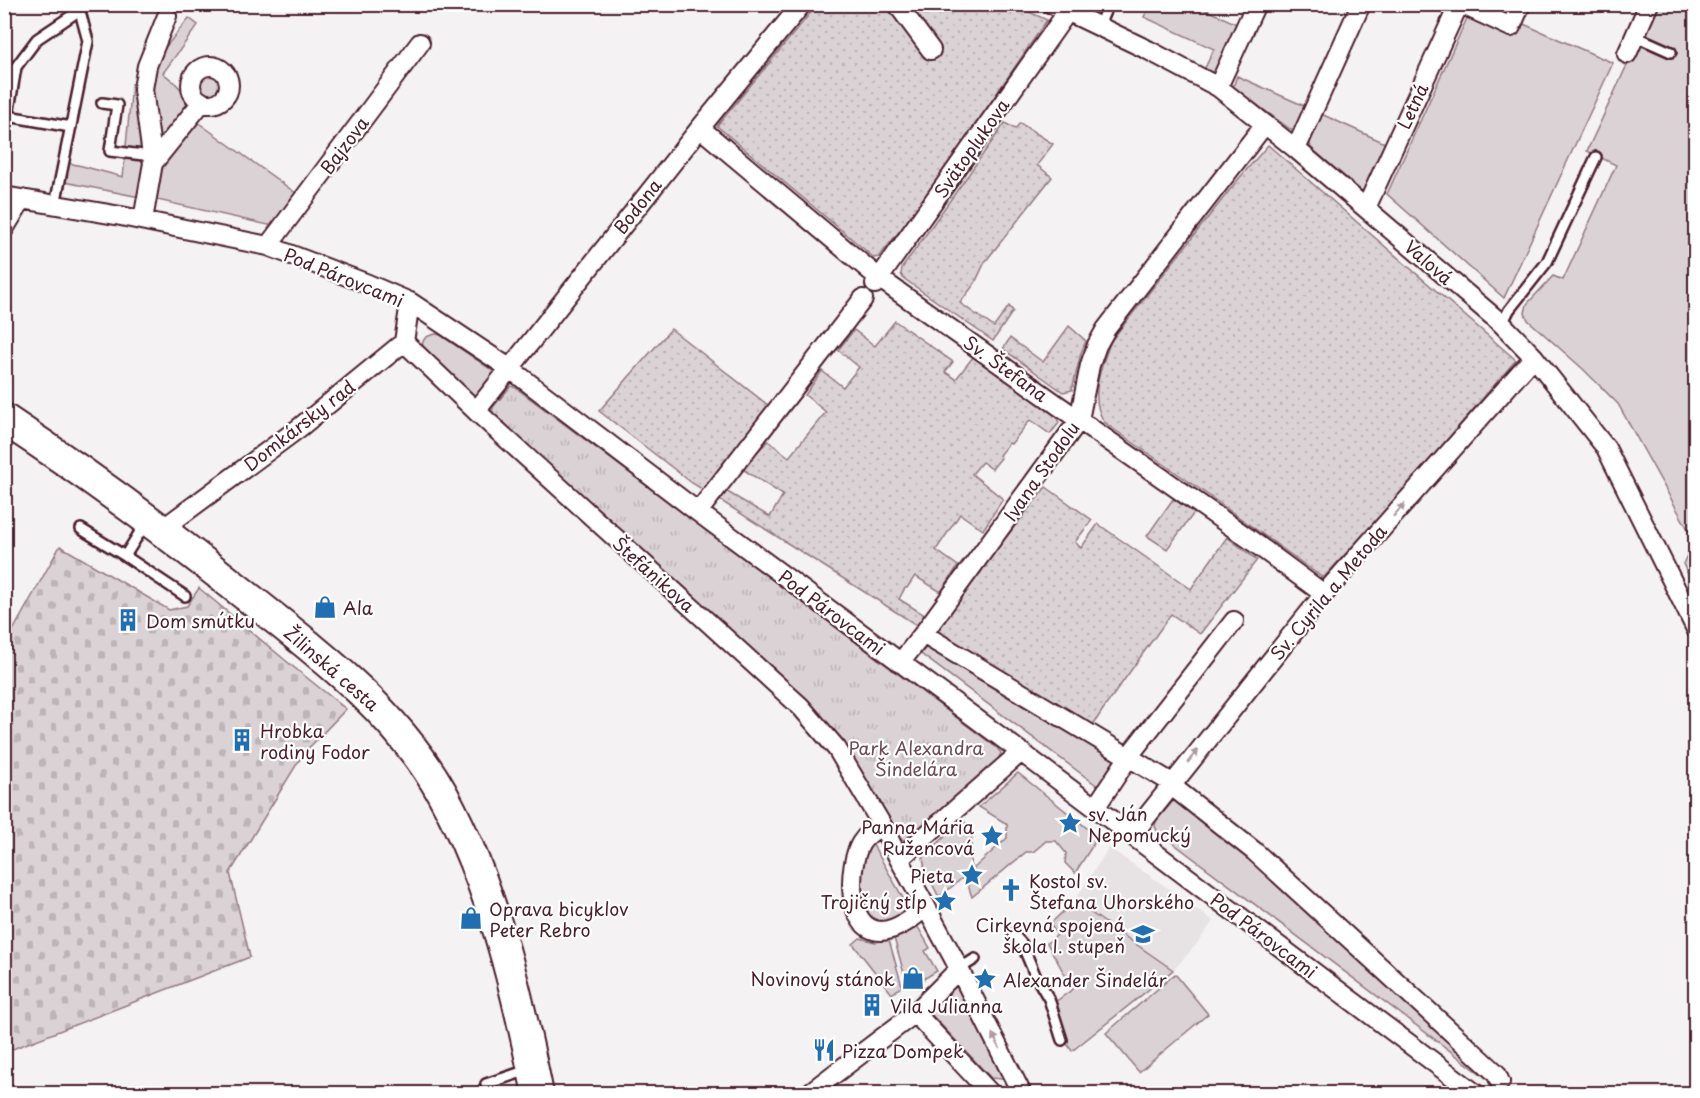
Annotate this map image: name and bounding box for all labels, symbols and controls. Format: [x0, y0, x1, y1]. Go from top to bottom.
street label: Letná [1390, 78, 1435, 133]
street label: Svätoplukova [927, 93, 1015, 203]
street label: Bajzova [313, 110, 375, 180]
street label: Bodona [607, 172, 668, 240]
street label: Valová [1399, 233, 1459, 291]
street label: Pod Párovcami [280, 241, 408, 313]
street label: Sv. Štefana [958, 328, 1054, 408]
street label: Domkársky rad [238, 373, 360, 477]
street label: Ivana Stodolu [997, 416, 1085, 526]
one-way arrow [1392, 502, 1406, 517]
street label: Sv. Cyrila a Metoda [1263, 518, 1393, 666]
street label: Štefánikova [607, 530, 701, 618]
street label: Pod Párovcami [773, 563, 891, 661]
shop icon: Ala [312, 594, 338, 620]
place label: Ala [343, 594, 374, 621]
building icon: Dom smútku [115, 607, 141, 633]
place label: Dom smútku [146, 607, 255, 634]
street label: Žilinská cesta [279, 619, 386, 717]
place label: Hrobka rodiny Fodor [260, 717, 370, 765]
building icon: Hrobka rodiny Fodor [229, 727, 255, 753]
park label: Park Alexandra Šindelára [848, 734, 984, 782]
one-way arrow [1187, 748, 1200, 764]
place label: sv. Ján Nepomucký [1088, 800, 1191, 848]
place icon: sv. Ján Nepomucký [1057, 810, 1083, 836]
place label: Panna Mária Ružencová [861, 813, 975, 861]
place icon: Panna Mária Ružencová [979, 823, 1005, 849]
place label: Pieta [910, 862, 955, 889]
place icon: Pieta [959, 862, 985, 888]
place label: Kostol sv. Štefana Uhorského [1029, 867, 1194, 915]
church icon: Kostol sv. Štefana Uhorského [998, 877, 1024, 903]
street label: Pod Párovcami [1205, 886, 1323, 984]
place label: Trojičný stĺp [821, 888, 927, 915]
place icon: Trojičný stĺp [932, 888, 958, 914]
place label: Oprava bicyklov Peter Rebro [489, 895, 628, 943]
shop icon: Oprava bicyklov Peter Rebro [458, 905, 484, 931]
place label: Cirkevná spojená škola I. stupeň [975, 911, 1126, 959]
school or university icon: Cirkevná spojená škola I. stupeň [1130, 921, 1156, 947]
place label: Novinový stánok [750, 965, 895, 992]
shop icon: Novinový stánok [900, 965, 926, 991]
place icon: Alexander Šindelár [972, 966, 998, 992]
place label: Alexander Šindelár [1003, 966, 1167, 993]
building icon: Vila Julianna [859, 992, 885, 1018]
place label: Vila Julianna [890, 992, 1003, 1019]
one-way arrow [991, 1033, 1000, 1050]
restaurant icon: Pizza Dompek [811, 1037, 837, 1063]
place label: Pizza Dompek [842, 1037, 964, 1064]

